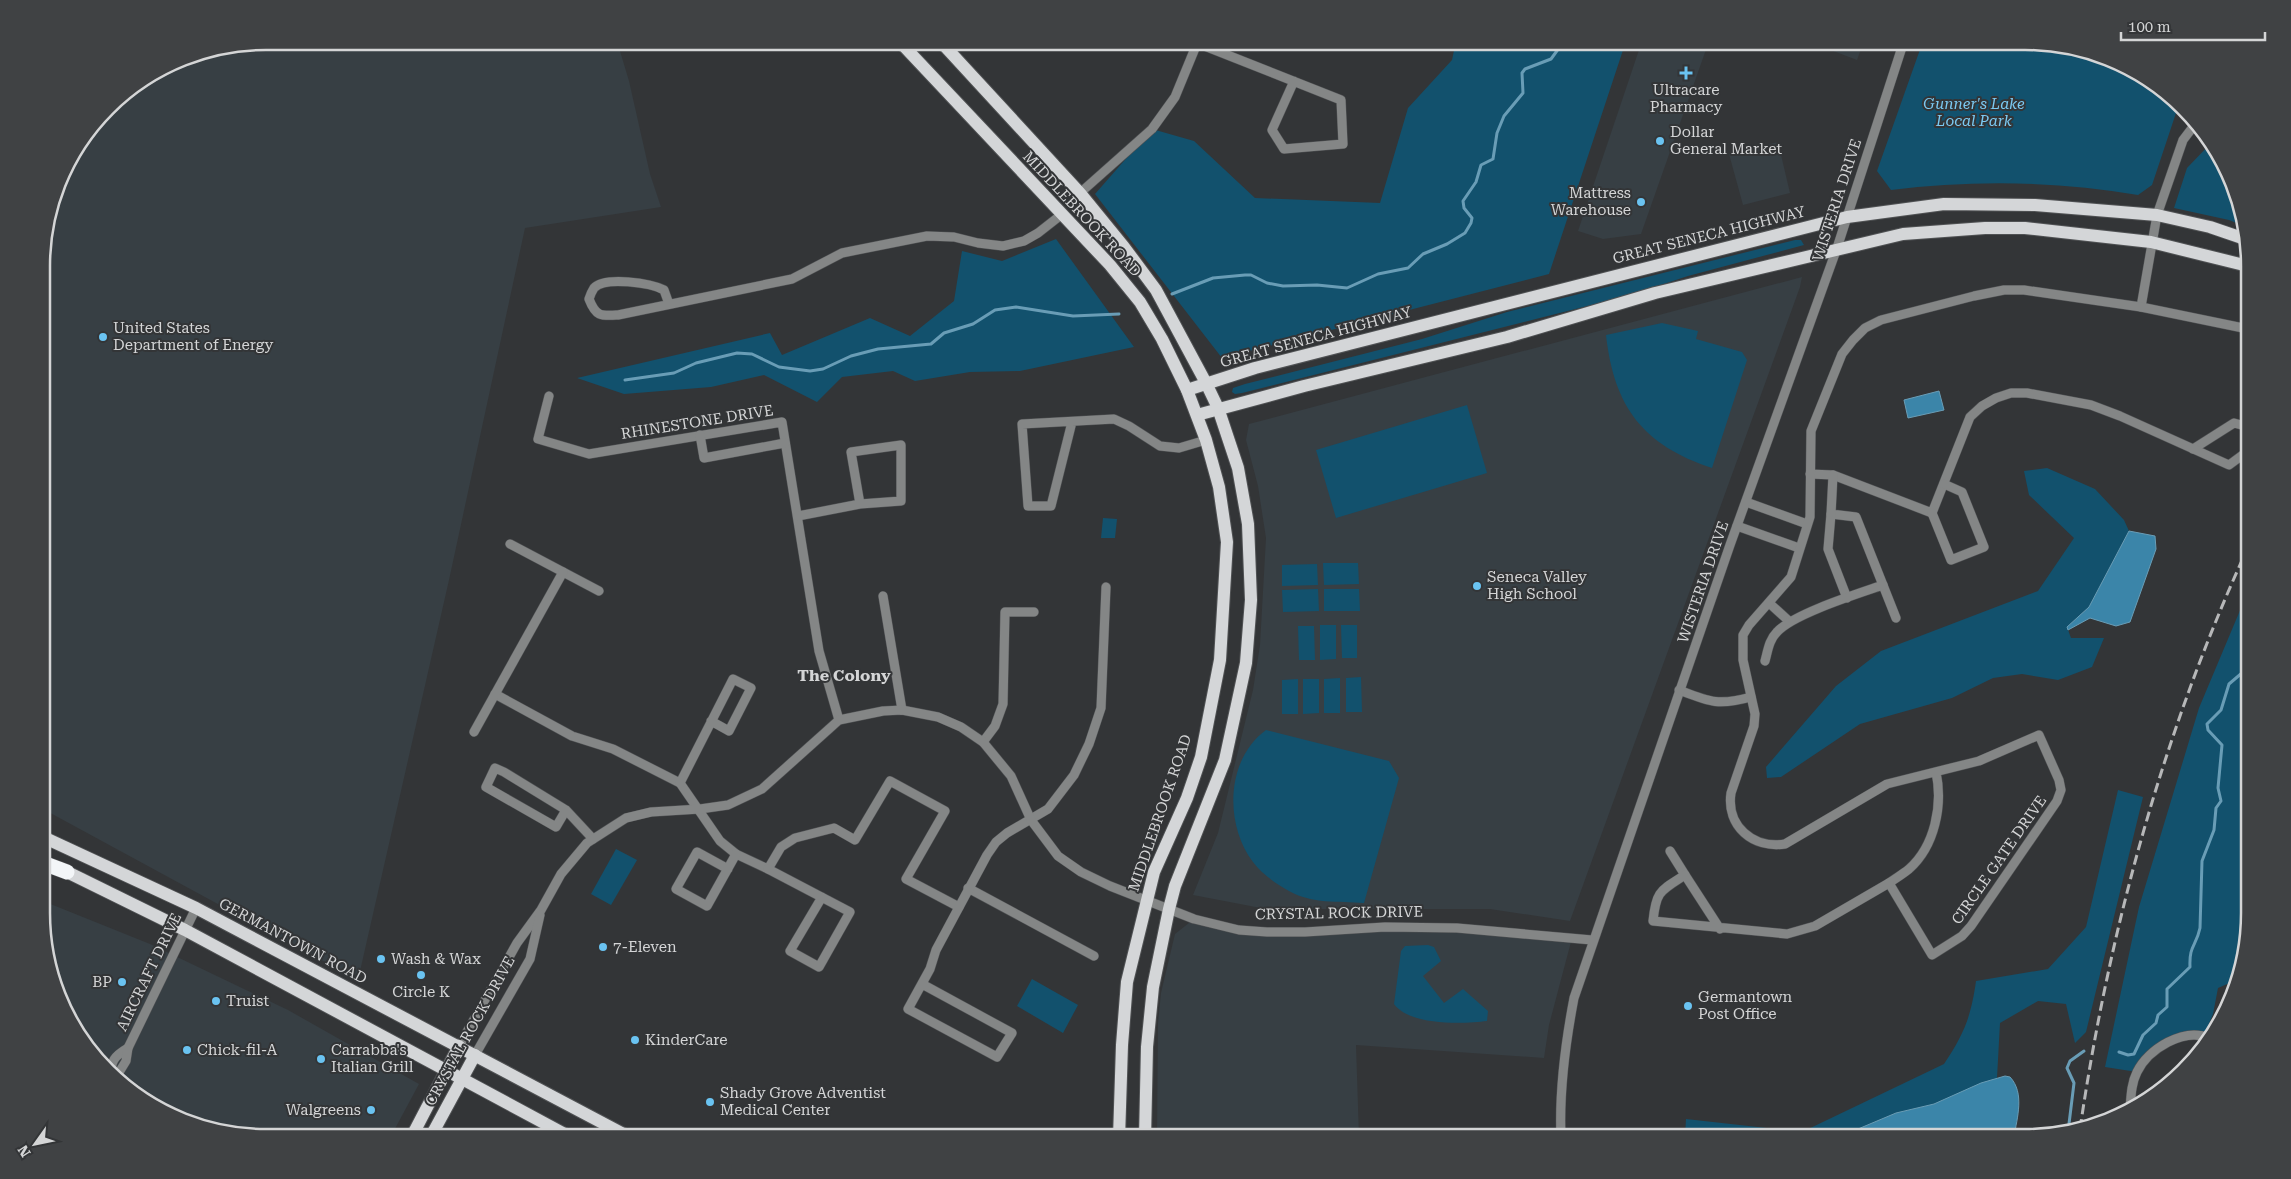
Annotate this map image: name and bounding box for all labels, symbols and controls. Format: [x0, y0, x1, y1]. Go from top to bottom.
scale bar [2121, 10, 2265, 42]
text: 100 m [2128, 18, 2171, 36]
marker: Ultracare Pharmacy [1680, 67, 1692, 79]
place label: Ultracare Pharmacy [1650, 81, 1722, 116]
park label: Gunner's Lake Local Park [1923, 95, 2025, 130]
place label: Dollar General Market [1670, 123, 1782, 158]
marker: Dollar General Market [1654, 135, 1666, 147]
street label: WISTERIA DRIVE [1809, 137, 1865, 263]
street label: MIDDLEBROOK ROAD [1019, 148, 1145, 280]
place label: Mattress Warehouse [1551, 184, 1631, 219]
marker: Mattress Warehouse [1635, 196, 1647, 208]
street label: GREAT SENECA HIGHWAY [1611, 202, 1808, 268]
street label: GREAT SENECA HIGHWAY [1218, 303, 1415, 371]
place label: United States Department of Energy [113, 319, 273, 354]
marker: United States Department of Energy [97, 331, 109, 343]
street label: RHINESTONE DRIVE [619, 401, 775, 443]
street label: WISTERIA DRIVE [1674, 519, 1732, 645]
place label: Seneca Valley High School [1487, 568, 1587, 603]
marker: Seneca Valley High School [1471, 580, 1483, 592]
district label: The Colony [797, 666, 891, 685]
street label: MIDDLEBROOK ROAD [1125, 732, 1195, 894]
street label: CIRCLE GATE DRIVE [1948, 792, 2050, 928]
street label: GERMANTOWN ROAD [216, 894, 370, 988]
street label: CRYSTAL ROCK DRIVE [1255, 903, 1423, 923]
street label: AIRCRAFT DRIVE [113, 910, 185, 1034]
place label: 7-Eleven [613, 938, 677, 956]
marker: 7-Eleven [597, 941, 609, 953]
place label: Wash & Wax [391, 950, 481, 968]
marker: Wash & Wax [375, 953, 387, 965]
street label: CRYSTAL ROCK DRIVE [421, 953, 519, 1109]
marker: Circle K [415, 969, 427, 981]
place label: BP [92, 973, 112, 991]
marker: BP [116, 976, 128, 988]
place label: Circle K [392, 983, 450, 1001]
place label: Germantown Post Office [1698, 988, 1793, 1023]
place label: Truist [226, 992, 269, 1010]
marker: Truist [210, 995, 222, 1007]
marker: Germantown Post Office [1682, 1000, 1694, 1012]
place label: KinderCare [645, 1031, 728, 1049]
marker: KinderCare [629, 1034, 641, 1046]
place label: Chick-fil-A [197, 1041, 278, 1059]
place label: Carrabba's Italian Grill [331, 1041, 414, 1076]
marker: Chick-fil-A [181, 1044, 193, 1056]
marker: Carrabba's Italian Grill [315, 1053, 327, 1065]
place label: Shady Grove Adventist Medical Center [720, 1084, 886, 1119]
marker: Shady Grove Adventist Medical Center [704, 1096, 716, 1108]
place label: Walgreens [286, 1101, 361, 1119]
marker: Walgreens [365, 1104, 377, 1116]
north arrow [10, 1119, 60, 1169]
text: N [14, 1142, 34, 1160]

